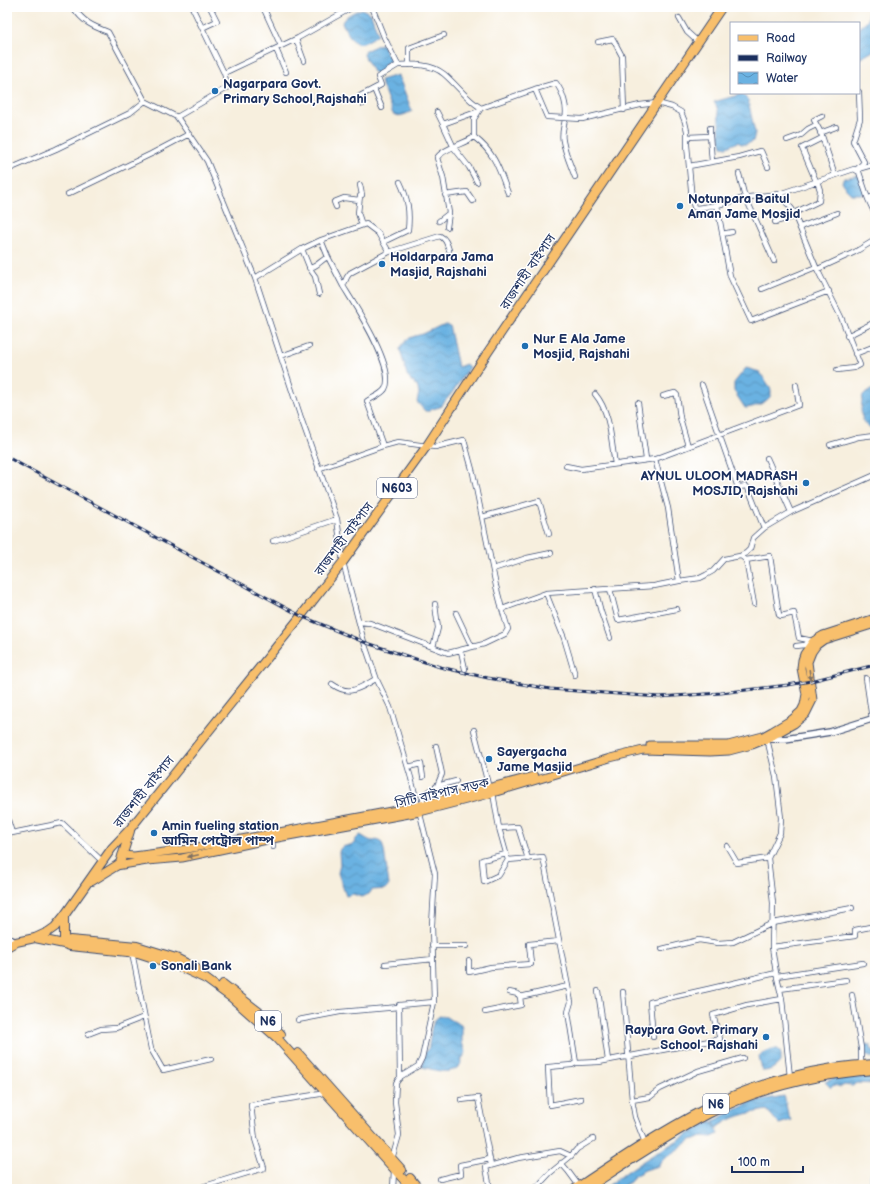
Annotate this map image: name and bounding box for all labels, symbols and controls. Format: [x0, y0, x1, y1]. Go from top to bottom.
legend [730, 22, 860, 94]
text: Road [766, 31, 795, 46]
text: Railway [766, 51, 808, 66]
text: Water [766, 71, 798, 86]
place label: Nagarpara Govt. Primary School,Rajshahi [223, 76, 367, 107]
marker: Nagarpara Govt. Primary School,Rajshahi [210, 86, 220, 96]
place label: Notunpara Baitul Aman Jame Mosjid [687, 191, 800, 222]
marker: Notunpara Baitul Aman Jame Mosjid [675, 201, 685, 211]
street label: রাজশাহী বাইপাস [496, 230, 560, 314]
place label: Holdarpara Jama Masjid, Rajshahi [390, 249, 494, 280]
marker: Holdarpara Jama Masjid, Rajshahi [377, 259, 387, 269]
place label: Nur E Ala Jame Mosjid, Rajshahi [533, 331, 630, 362]
marker: Nur E Ala Jame Mosjid, Rajshahi [520, 341, 530, 351]
place label: AYNUL ULOOM MADRASH MOSJID, Rajshahi [640, 468, 798, 499]
road number: N603 [377, 478, 417, 498]
marker: AYNUL ULOOM MADRASH MOSJID, Rajshahi [801, 478, 811, 488]
street label: রাজশাহী বাইপাস [311, 498, 377, 580]
one-way arrow [807, 669, 813, 681]
place label: Sayergacha Jame Masjid [497, 744, 572, 775]
street label: রাজশাহী বাইপাস [110, 752, 178, 832]
marker: Sayergacha Jame Masjid [484, 754, 494, 764]
street label: সিটি বাইপাস সড়ক [392, 774, 491, 812]
place label: Amin fueling station আমিন পেট্রোল পাম্প [161, 818, 279, 849]
marker: Amin fueling station আমিন পেট্রোল পাম্প [149, 828, 159, 838]
one-way arrow [187, 853, 200, 859]
place label: Sonali Bank [161, 958, 232, 974]
marker: Sonali Bank [148, 961, 158, 971]
road number: N6 [255, 1011, 281, 1031]
place label: Raypara Govt. Primary School, Rajshahi [625, 1022, 758, 1053]
marker: Raypara Govt. Primary School, Rajshahi [761, 1032, 771, 1042]
road number: N6 [703, 1094, 729, 1114]
scale bar [732, 1148, 803, 1174]
text: 100 m [738, 1155, 770, 1170]

